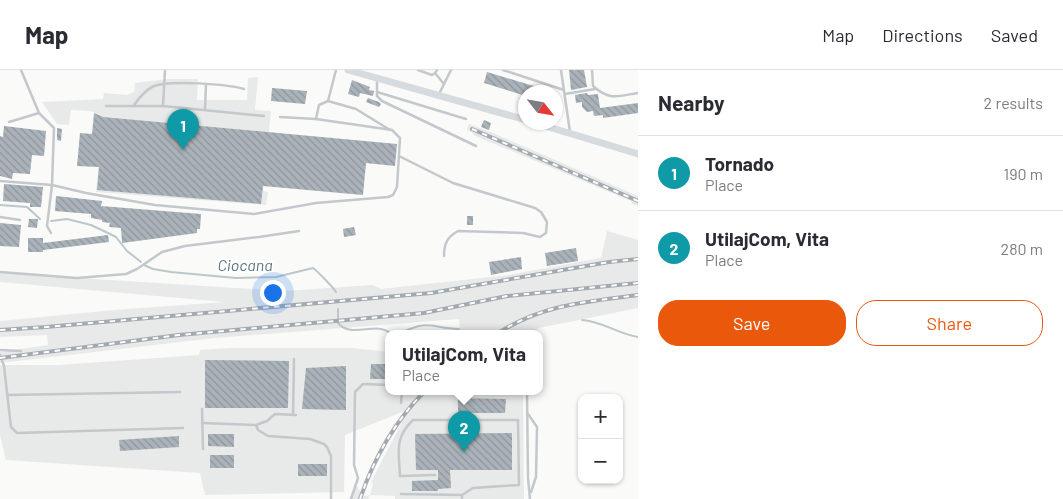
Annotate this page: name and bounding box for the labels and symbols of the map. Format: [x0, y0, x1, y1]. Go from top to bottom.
north arrow [518, 85, 563, 130]
pin: 1 [167, 109, 199, 150]
water label: Ciocana [217, 255, 273, 274]
your location [260, 280, 286, 306]
pin: 2 [448, 411, 480, 452]

